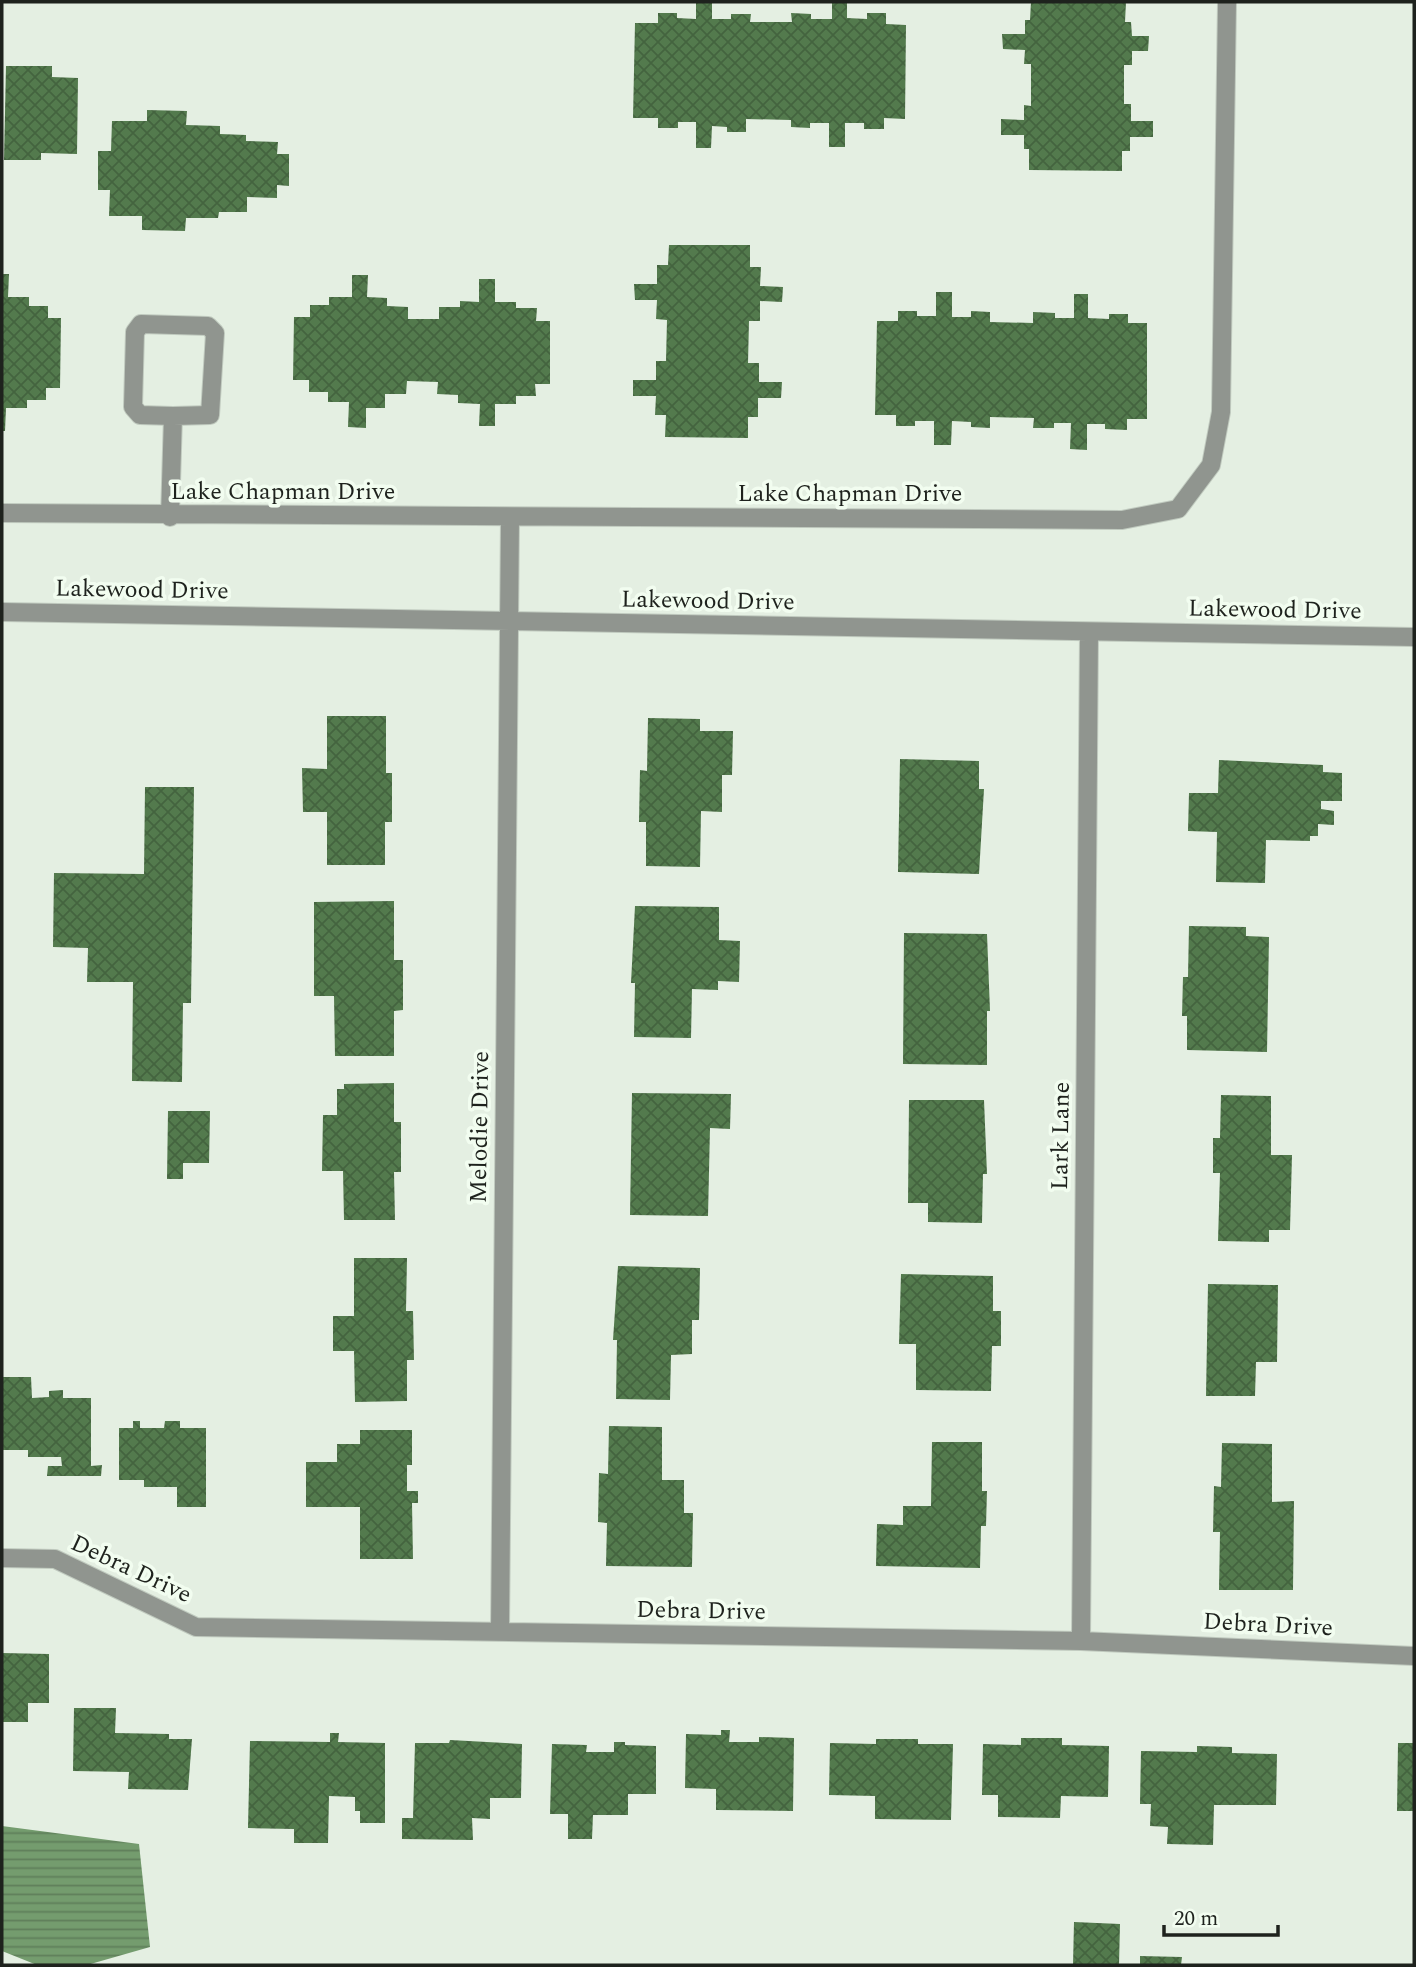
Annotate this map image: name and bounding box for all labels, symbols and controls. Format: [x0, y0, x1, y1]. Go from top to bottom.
street label: Lake Chapman Drive [171, 474, 395, 510]
street label: Lake Chapman Drive [738, 476, 962, 512]
street label: Lakewood Drive [55, 570, 229, 610]
street label: Lakewood Drive [621, 581, 795, 621]
street label: Lakewood Drive [1188, 590, 1362, 630]
street label: Melodie Drive [461, 1051, 499, 1203]
street label: Lark Lane [1042, 1082, 1080, 1190]
street label: Debra Drive [65, 1525, 197, 1613]
street label: Debra Drive [636, 1592, 766, 1630]
street label: Debra Drive [1202, 1604, 1334, 1646]
scale bar [1164, 1894, 1278, 1938]
text: 20 m [1174, 1903, 1218, 1935]

